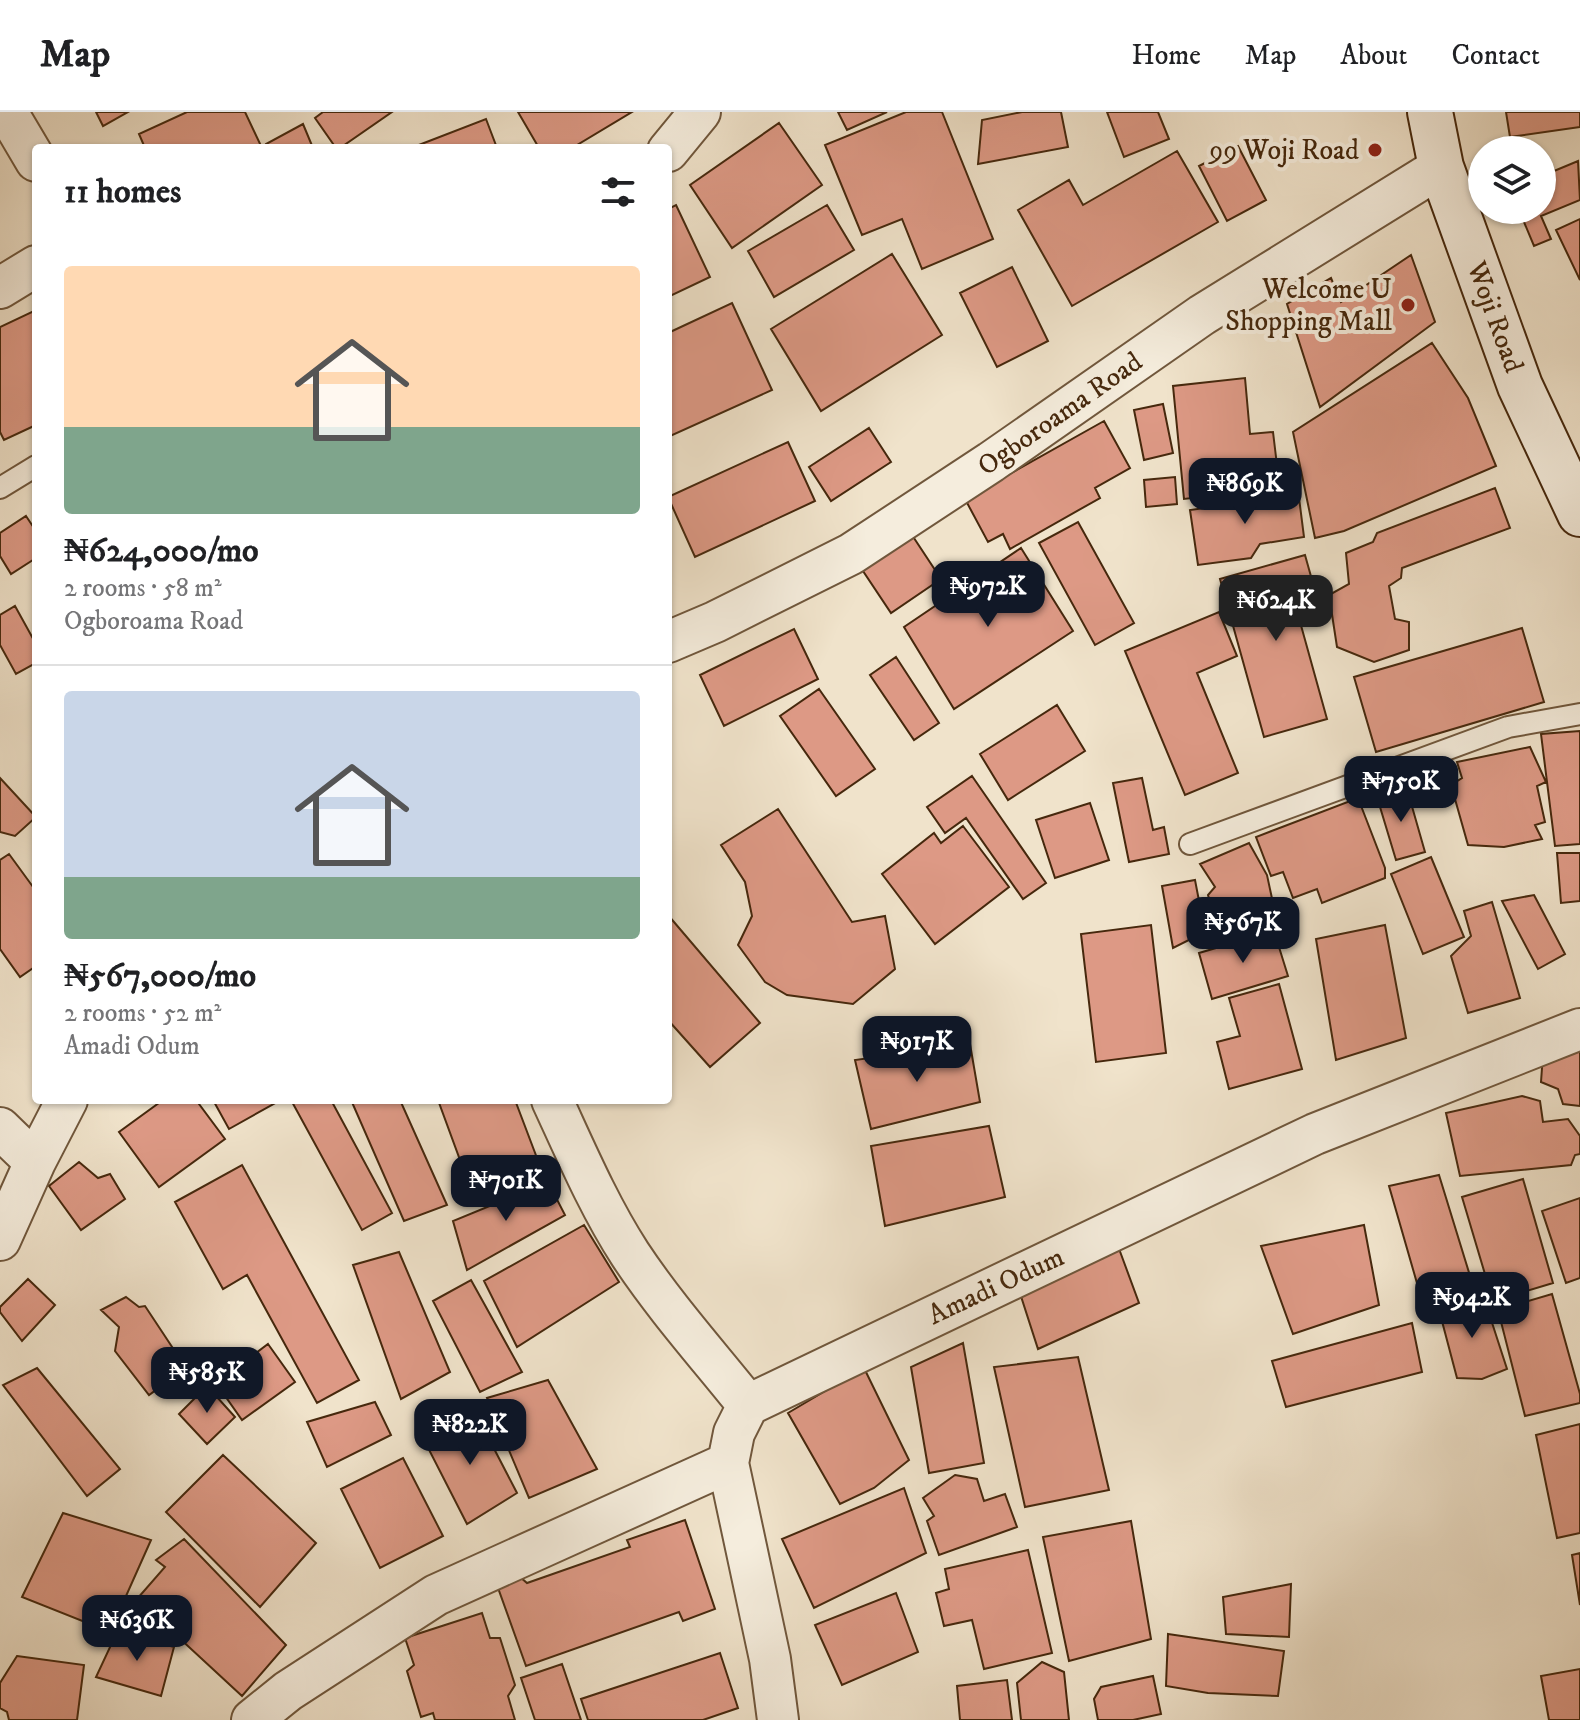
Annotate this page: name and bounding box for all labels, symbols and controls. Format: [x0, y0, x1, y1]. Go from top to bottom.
text: Map [40, 31, 110, 79]
text: Home [1132, 38, 1201, 73]
text: Map [1245, 38, 1296, 73]
text: About [1340, 38, 1407, 73]
text: Contact [1451, 38, 1540, 73]
place label: 99 Woji Road [1207, 133, 1359, 168]
map controls [1468, 136, 1556, 224]
button: layers [1468, 136, 1556, 224]
marker: 99 Woji Road [1366, 141, 1384, 159]
icon: filters [596, 170, 640, 214]
text: 11 homes [64, 171, 181, 213]
street label: Woji Road [1458, 256, 1531, 377]
place label: Welcome U Shopping Mall [1225, 272, 1393, 339]
marker: Welcome U Shopping Mall [1399, 296, 1417, 314]
icon: home [280, 318, 424, 462]
street label: Ogboroama Road [971, 344, 1149, 484]
pin: ₦869K [1189, 458, 1301, 526]
text: ₦869K [1207, 467, 1283, 500]
text: ₦624,000/mo [64, 530, 259, 572]
pin: ₦972K [932, 561, 1044, 629]
text: ₦972K [950, 570, 1026, 603]
text: 2 rooms · 58 m² [64, 572, 222, 605]
pin: ₦624K [1220, 575, 1332, 643]
text: ₦624K [1237, 584, 1315, 617]
text: Ogboroama Road [64, 605, 243, 638]
icon: home [280, 743, 424, 887]
pin: ₦750K [1345, 756, 1457, 824]
text: ₦750K [1362, 765, 1440, 798]
pin: ₦567K [1187, 897, 1299, 965]
text: ₦567K [1204, 906, 1282, 939]
text: ₦567,000/mo [64, 955, 256, 997]
text: 2 rooms · 52 m² [64, 997, 221, 1030]
pin: ₦917K [861, 1016, 973, 1084]
text: ₦917K [880, 1025, 954, 1058]
text: Amadi Odum [64, 1030, 200, 1063]
pin: ₦701K [450, 1155, 562, 1223]
text: ₦701K [469, 1164, 543, 1197]
street label: Amadi Odum [922, 1239, 1070, 1333]
pin: ₦942K [1416, 1272, 1528, 1340]
text: ₦942K [1433, 1281, 1511, 1314]
pin: ₦585K [151, 1347, 263, 1415]
text: ₦585K [169, 1356, 245, 1389]
pin: ₦822K [414, 1399, 526, 1467]
text: ₦822K [432, 1408, 508, 1441]
pin: ₦636K [81, 1595, 193, 1663]
text: ₦636K [100, 1604, 174, 1637]

